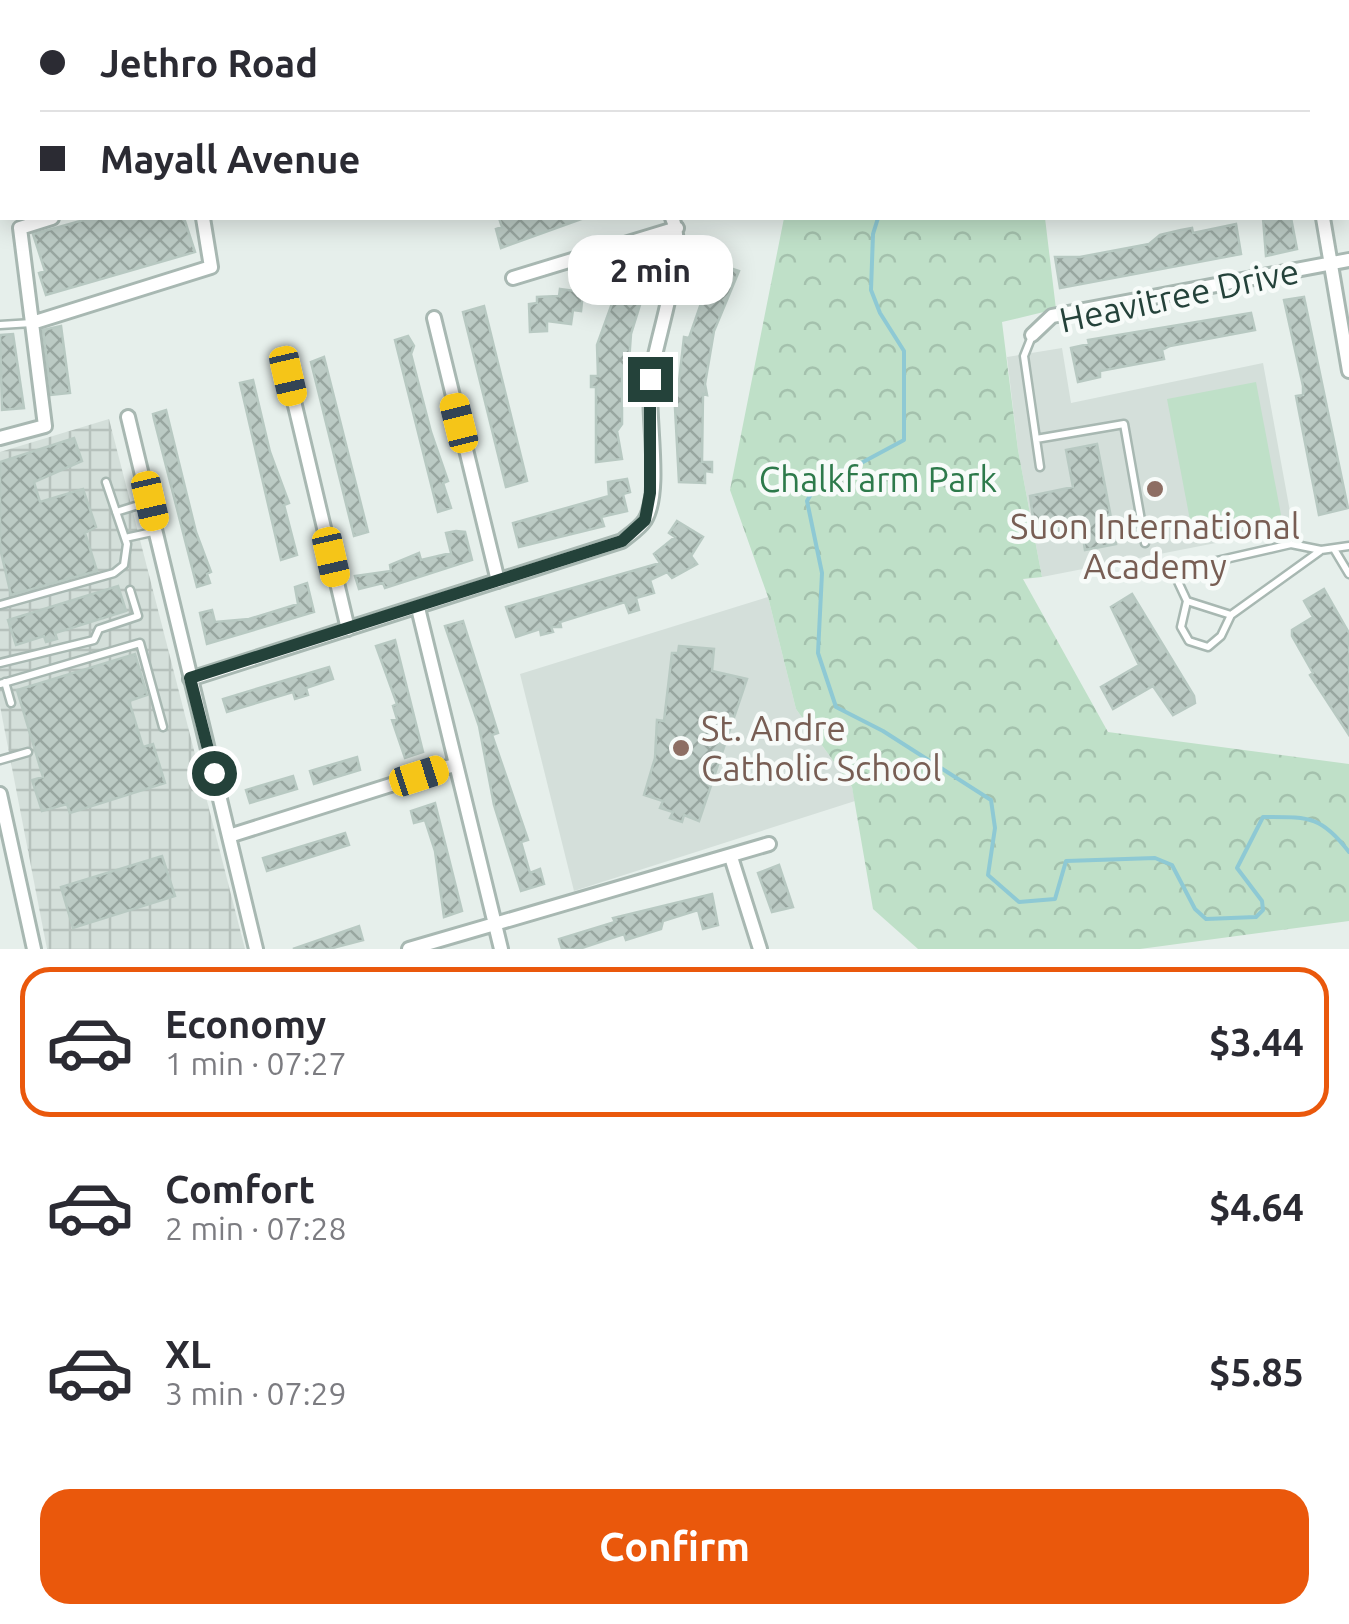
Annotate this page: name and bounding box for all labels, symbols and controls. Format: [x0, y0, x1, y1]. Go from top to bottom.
text: Jethro Road [100, 42, 318, 84]
text: Mayall Avenue [100, 138, 360, 180]
callout: 2 min [568, 234, 732, 304]
street label: Heavitree Drive [1056, 250, 1302, 340]
text: 2 min [610, 252, 691, 288]
car [267, 343, 309, 409]
route end [628, 357, 673, 402]
car [437, 390, 481, 456]
park label: Chalkfarm Park [759, 459, 998, 499]
car [129, 468, 171, 534]
marker: Suon International Academy [1144, 478, 1166, 500]
place label: Suon International Academy [1010, 506, 1300, 586]
car [310, 524, 352, 590]
place label: St. Andre Catholic School [701, 708, 941, 788]
marker: St. Andre Catholic School [670, 737, 692, 759]
route start [192, 751, 237, 796]
car [386, 752, 452, 800]
icon: car [45, 997, 135, 1087]
text: Economy [165, 1003, 326, 1045]
text: $3.44 [1209, 1021, 1304, 1063]
text: 1 min · 07:27 [165, 1045, 347, 1081]
icon: car [45, 1162, 135, 1252]
text: Comfort [165, 1168, 315, 1210]
text: $4.64 [1209, 1186, 1304, 1228]
text: 2 min · 07:28 [165, 1210, 347, 1246]
icon: car [45, 1327, 135, 1417]
text: XL [165, 1333, 211, 1375]
text: $5.85 [1209, 1351, 1304, 1393]
text: 3 min · 07:29 [165, 1375, 347, 1411]
button: Confirm [40, 1489, 1309, 1604]

